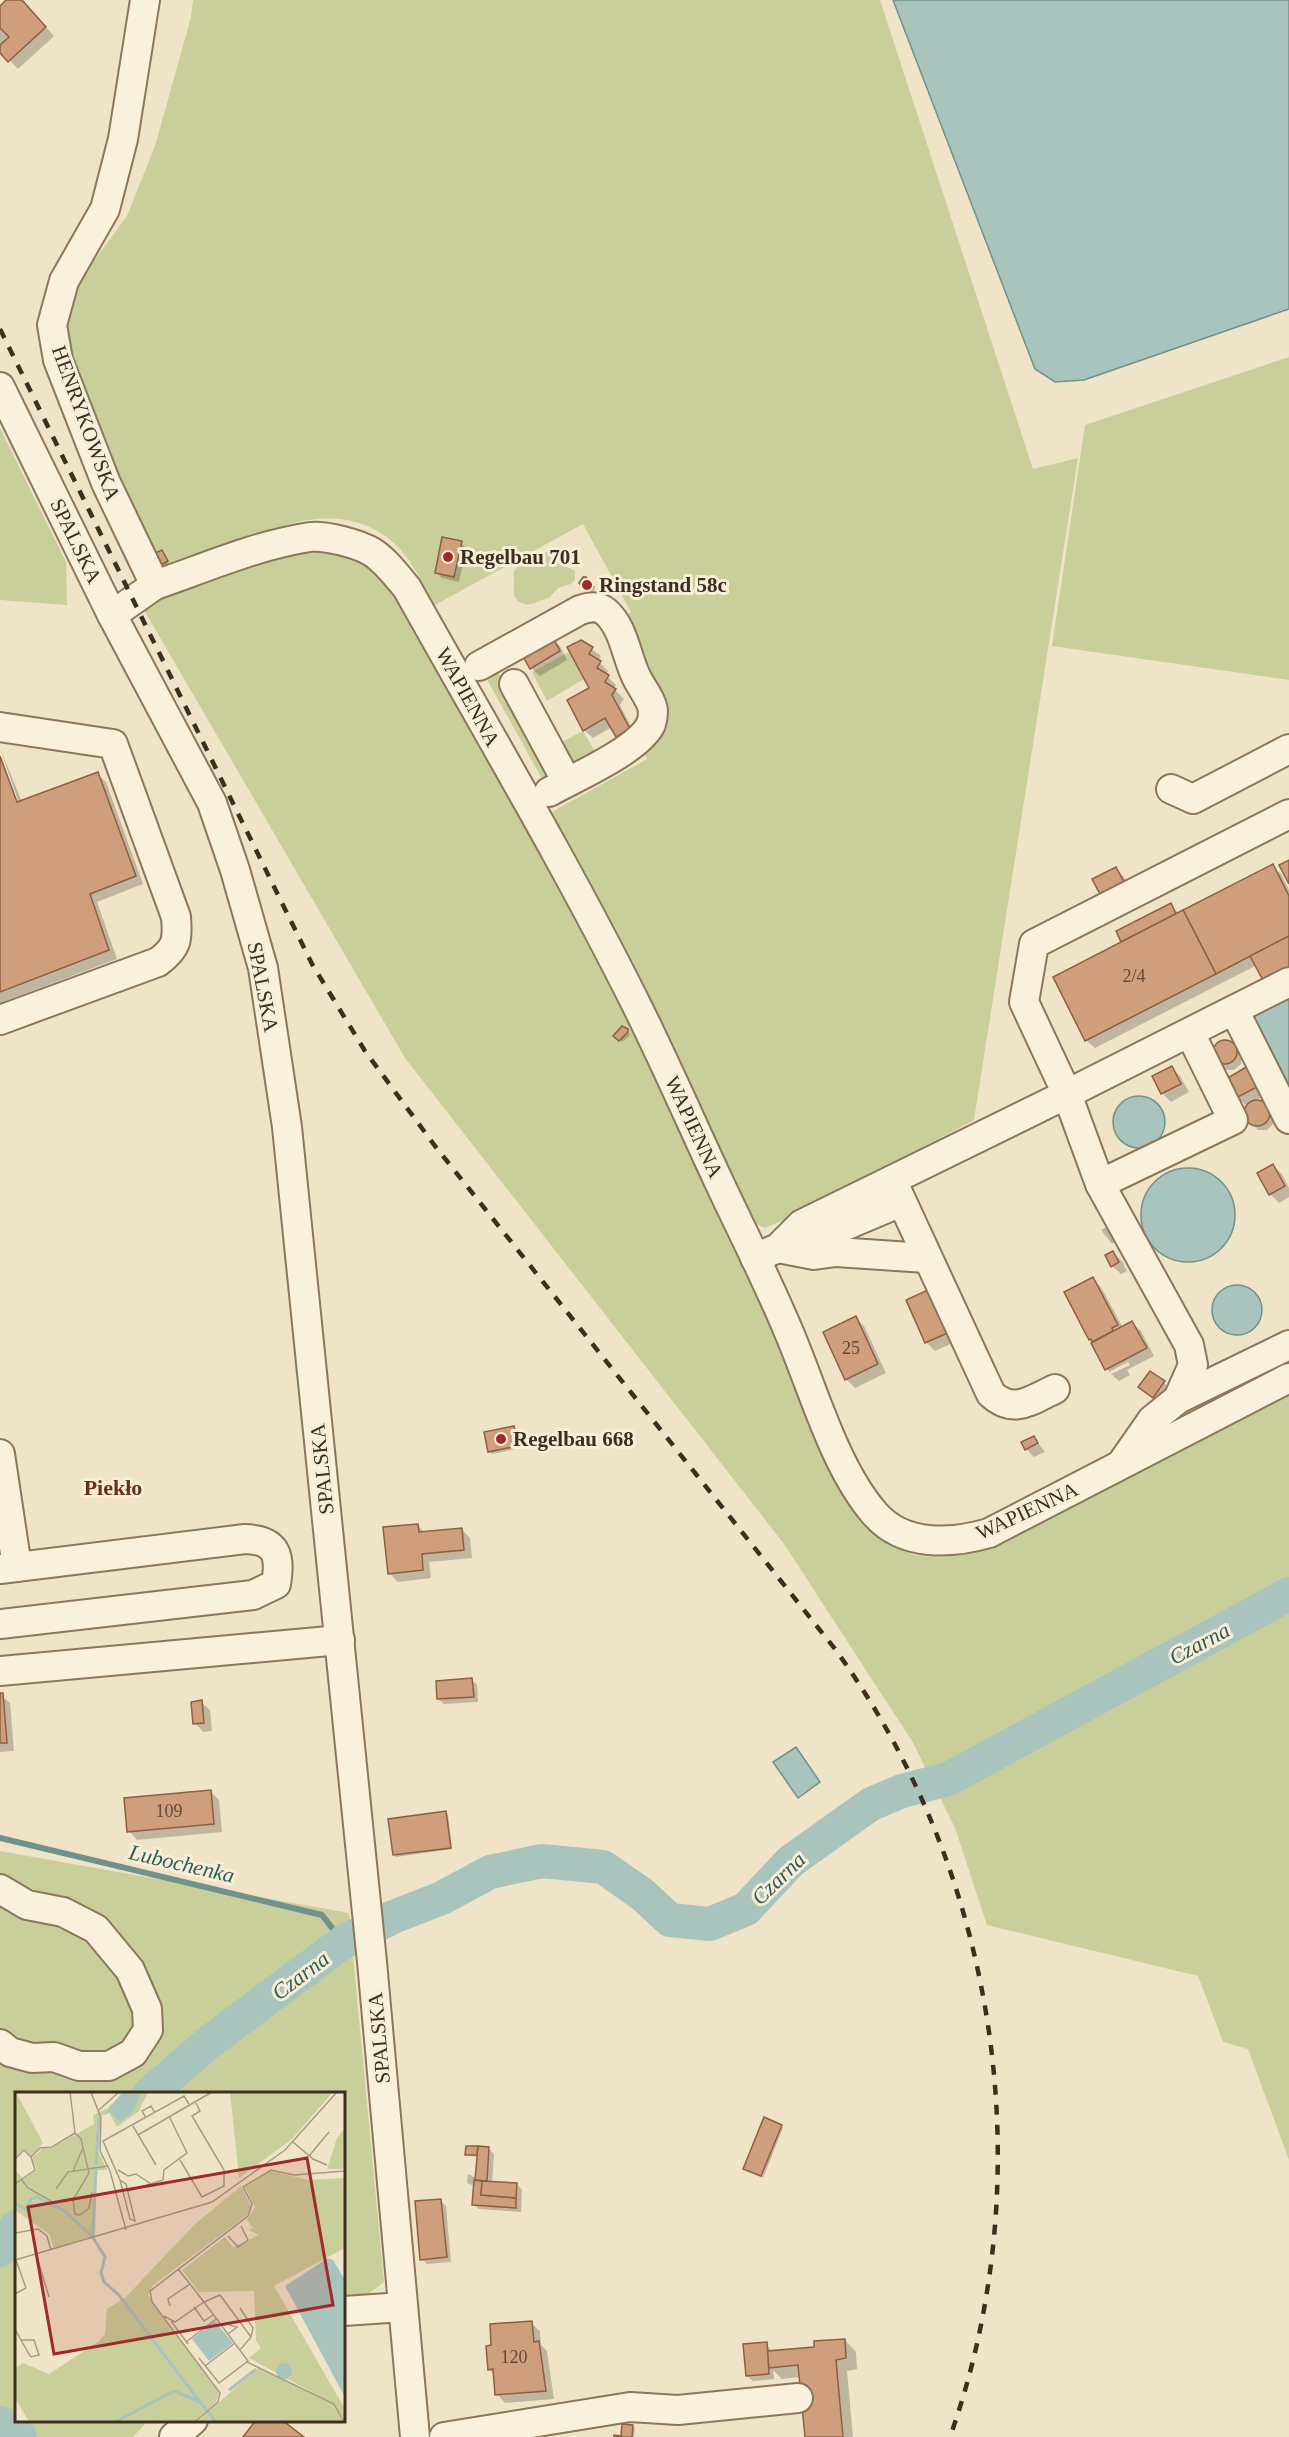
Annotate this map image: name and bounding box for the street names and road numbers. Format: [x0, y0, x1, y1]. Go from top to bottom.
street label: HENRYKOWSKA [47, 342, 125, 505]
street label: SPALSKA [45, 495, 107, 588]
street label: WAPIENNA [431, 643, 505, 752]
street label: SPALSKA [242, 940, 284, 1035]
street label: WAPIENNA [660, 1072, 728, 1183]
street label: SPALSKA [305, 1421, 339, 1516]
street label: WAPIENNA [972, 1477, 1083, 1545]
street label: SPALSKA [363, 1991, 395, 2085]

